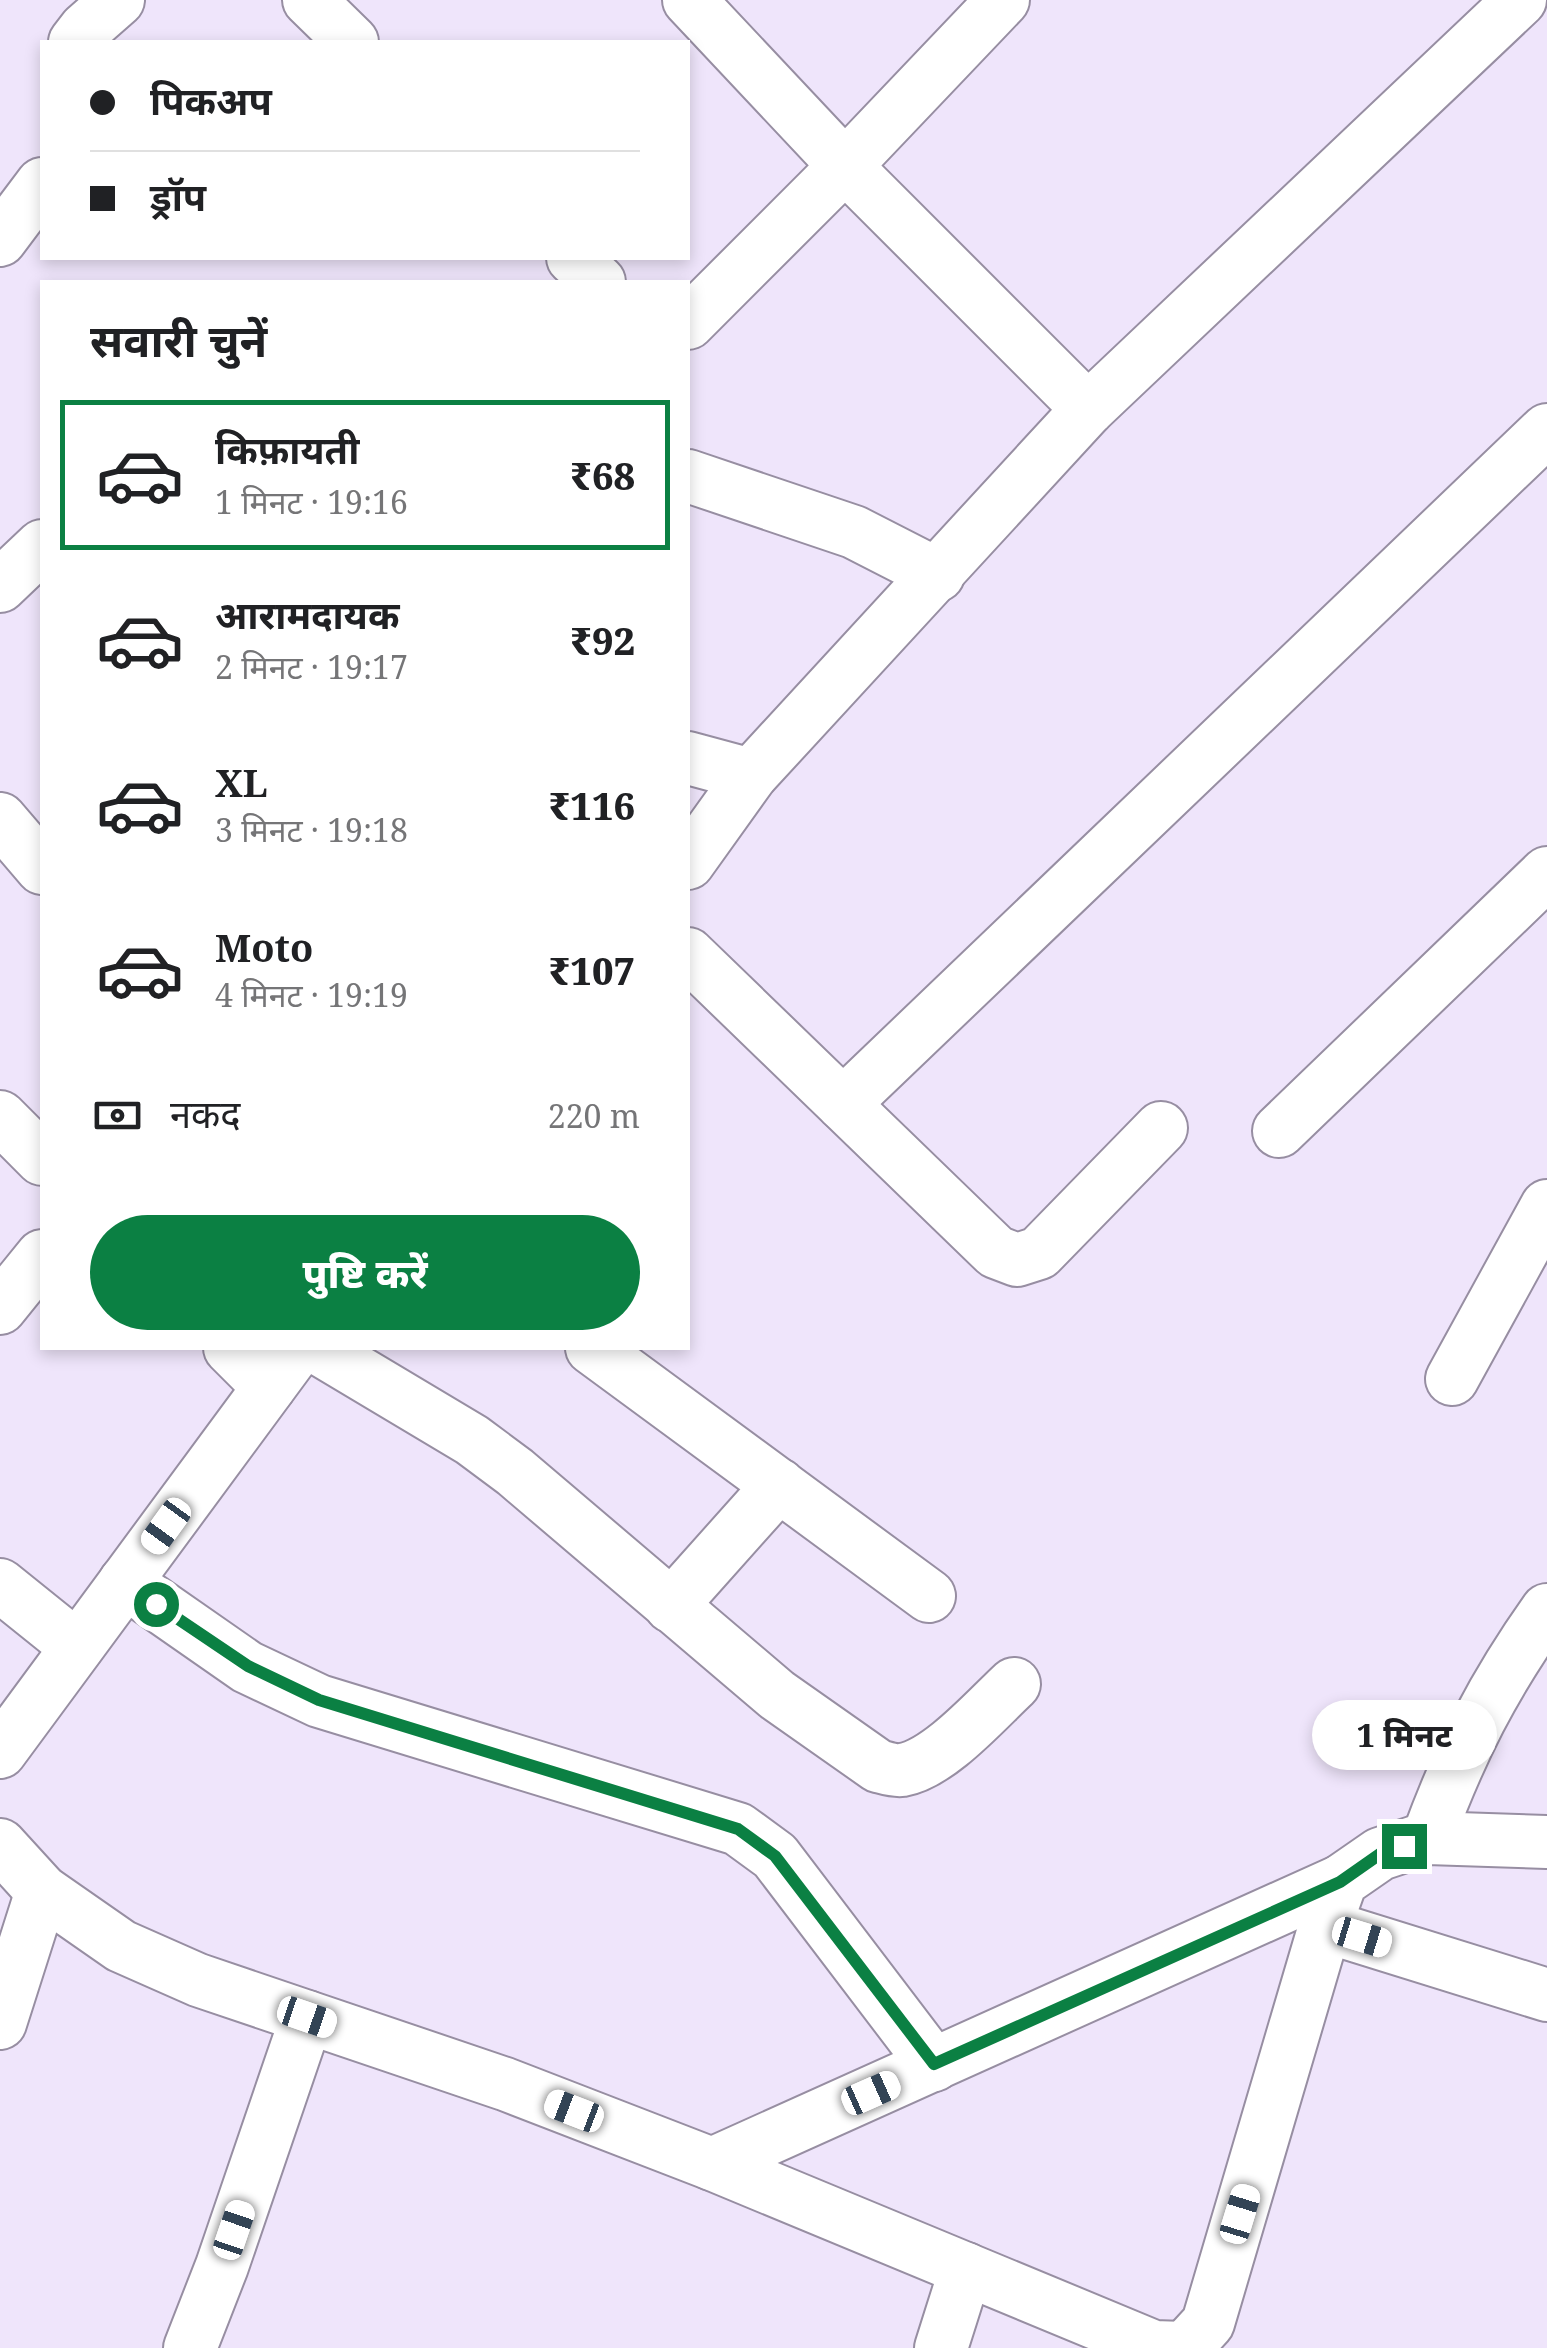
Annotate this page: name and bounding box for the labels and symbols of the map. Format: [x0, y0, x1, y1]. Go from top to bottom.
car [136, 1493, 196, 1559]
route start [134, 1582, 179, 1627]
callout: 1 मिनट [1312, 1701, 1496, 1771]
route end [1382, 1824, 1427, 1869]
car [1329, 1914, 1395, 1960]
car [274, 1993, 340, 2041]
car [837, 2067, 905, 2119]
car [541, 2086, 607, 2136]
car [1217, 2181, 1263, 2247]
car [210, 2197, 258, 2263]

